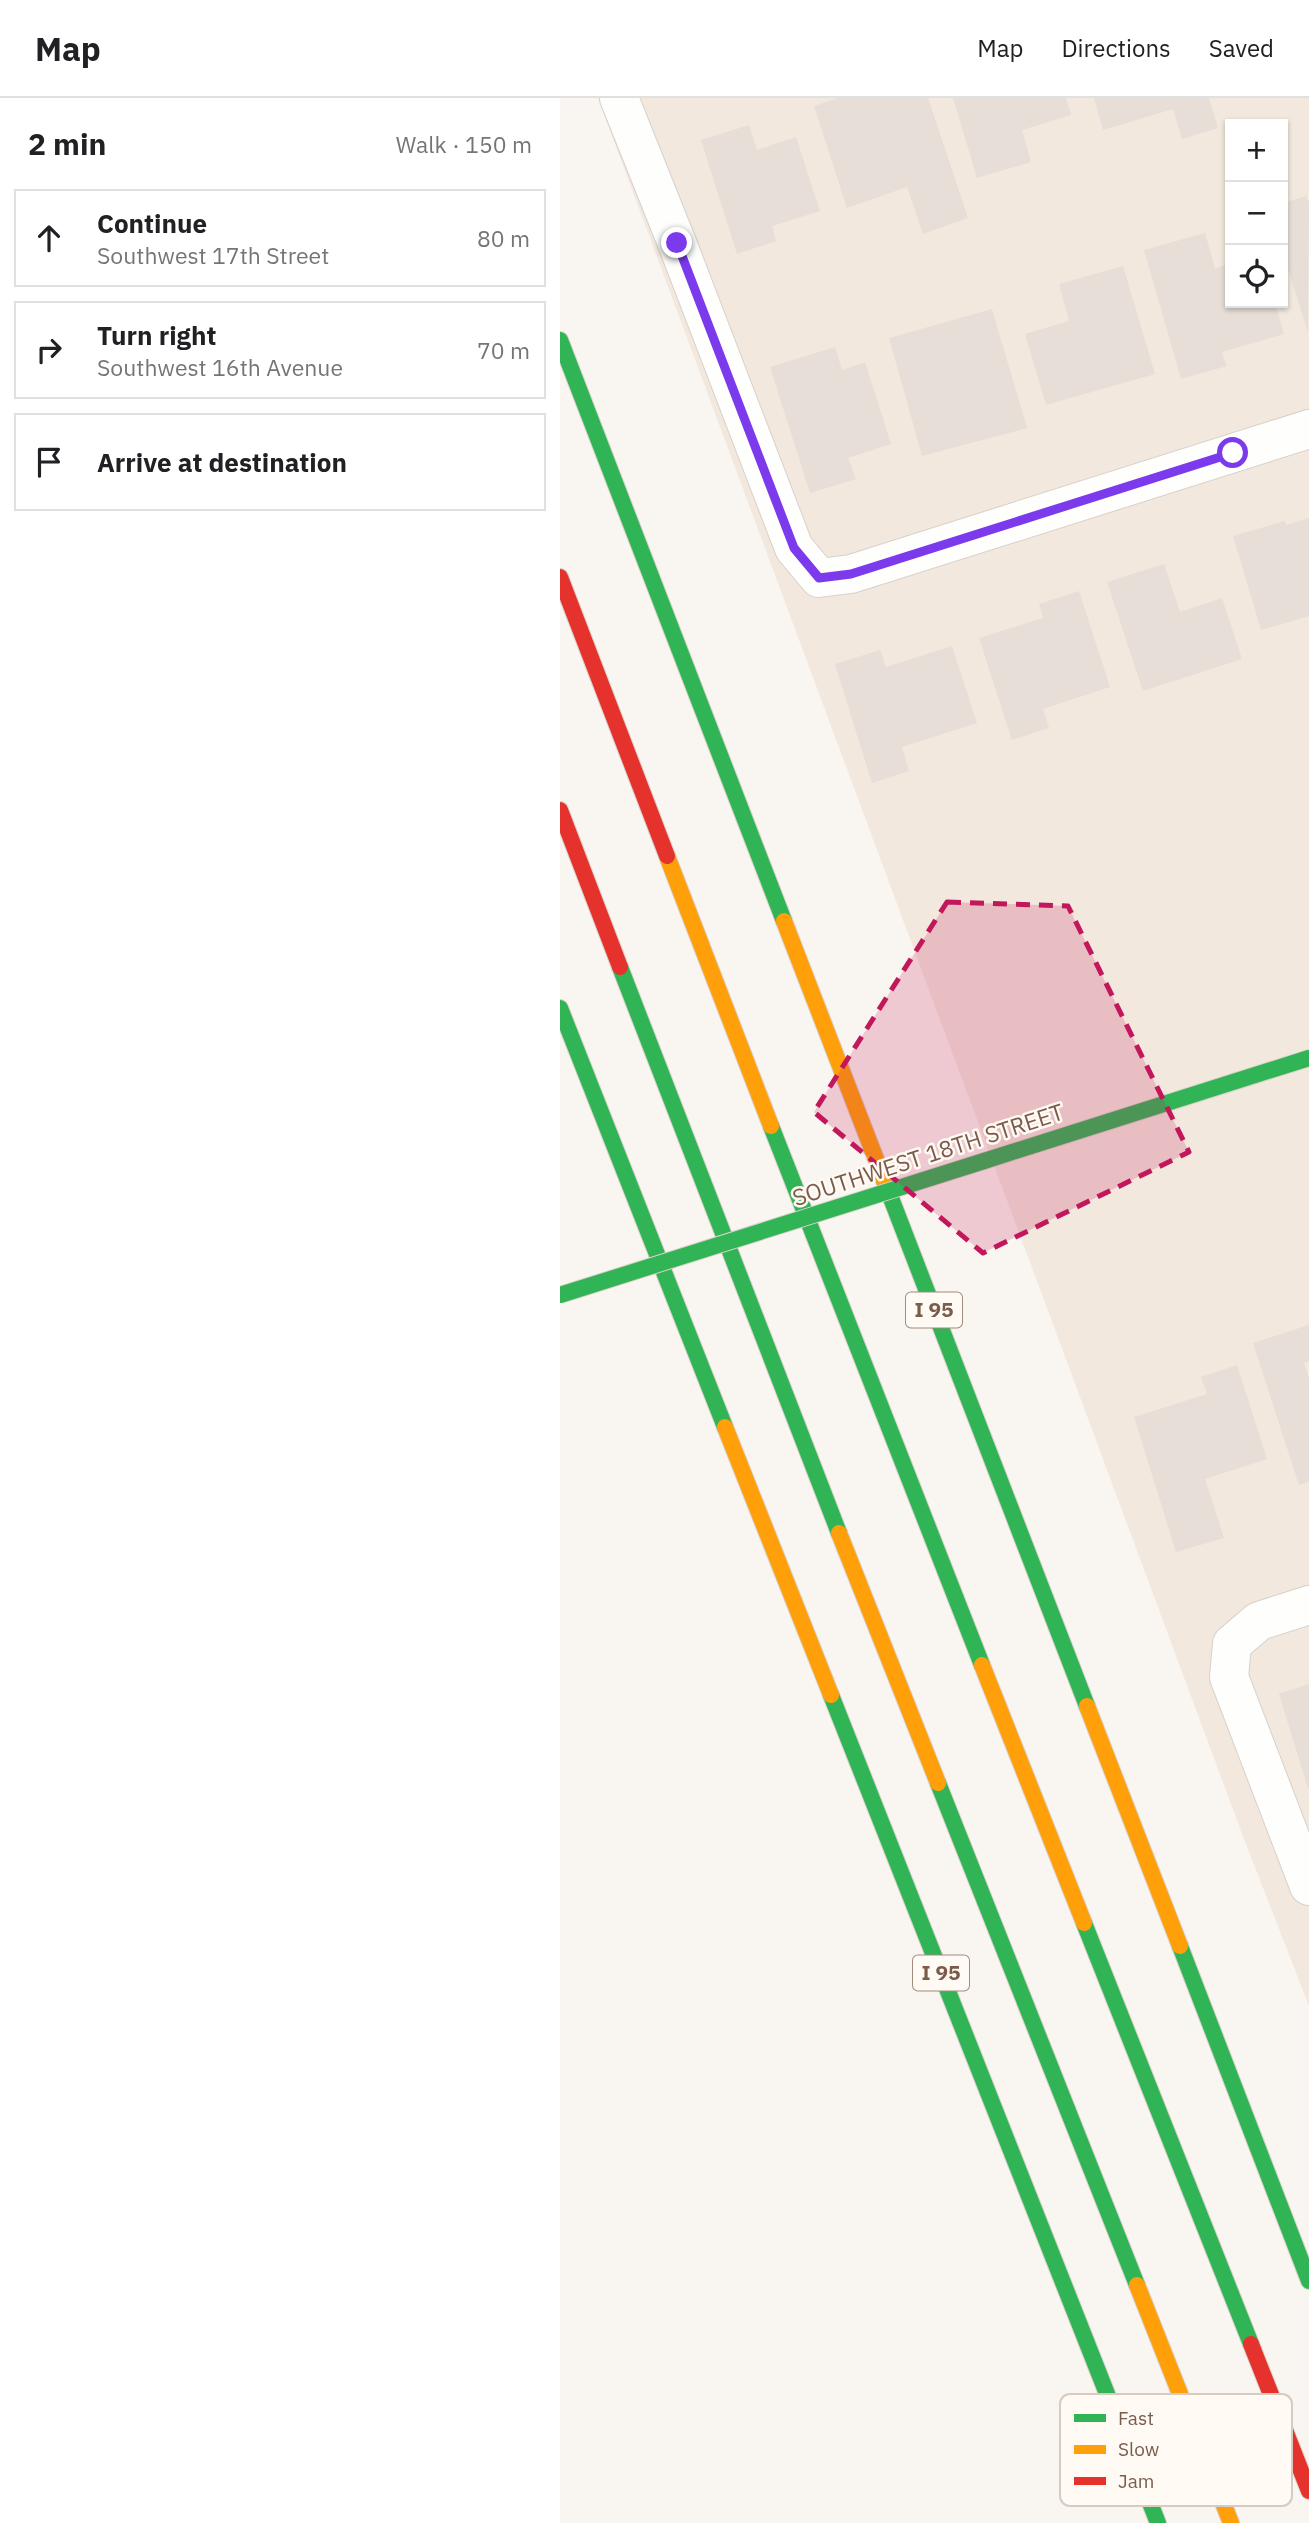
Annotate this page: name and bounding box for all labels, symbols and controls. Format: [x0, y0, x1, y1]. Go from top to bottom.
text: Map [35, 27, 101, 70]
text: Map [977, 32, 1023, 64]
text: Directions [1061, 32, 1171, 64]
text: Saved [1209, 32, 1274, 64]
map controls [1225, 119, 1288, 308]
button: + [1225, 119, 1288, 182]
text: 2 min [28, 124, 106, 163]
text: Walk · 150 m [396, 129, 532, 159]
button: − [1225, 182, 1288, 245]
text: Continue [97, 206, 207, 240]
icon: ahead [30, 219, 68, 257]
text: 80 m [477, 223, 530, 253]
route end [661, 227, 692, 258]
text: Southwest 17th Street [97, 240, 329, 270]
button: locate [1225, 245, 1288, 308]
text: Turn right [97, 318, 216, 352]
icon: right [30, 331, 68, 369]
text: 70 m [477, 335, 530, 365]
text: Southwest 16th Avenue [97, 352, 343, 382]
route start [1217, 437, 1248, 468]
icon: arrive [30, 443, 68, 481]
text: Arrive at destination [97, 445, 347, 479]
street label: SOUTHWEST 18TH STREET [788, 1096, 1067, 1212]
road number: I 95 [906, 1292, 962, 1328]
road number: I 95 [913, 1955, 969, 1990]
legend [1060, 2394, 1292, 2506]
text: Fast [1118, 2406, 1154, 2430]
text: Slow [1118, 2437, 1159, 2461]
text: Jam [1118, 2469, 1154, 2493]

